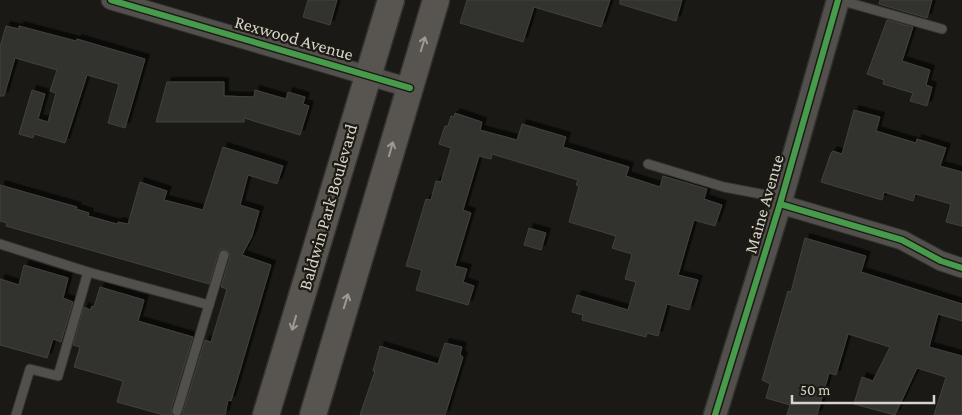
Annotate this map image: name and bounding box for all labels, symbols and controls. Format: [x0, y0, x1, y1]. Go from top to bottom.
street label: Rexwood Avenue [232, 12, 356, 65]
one-way arrow [418, 36, 428, 52]
street label: Baldwin Park Boulevard [295, 121, 361, 292]
one-way arrow [387, 142, 397, 158]
street label: Maine Avenue [740, 152, 788, 256]
one-way arrow [342, 294, 352, 310]
one-way arrow [288, 315, 298, 331]
scale bar [792, 372, 934, 404]
text: 50 m [800, 382, 830, 398]

